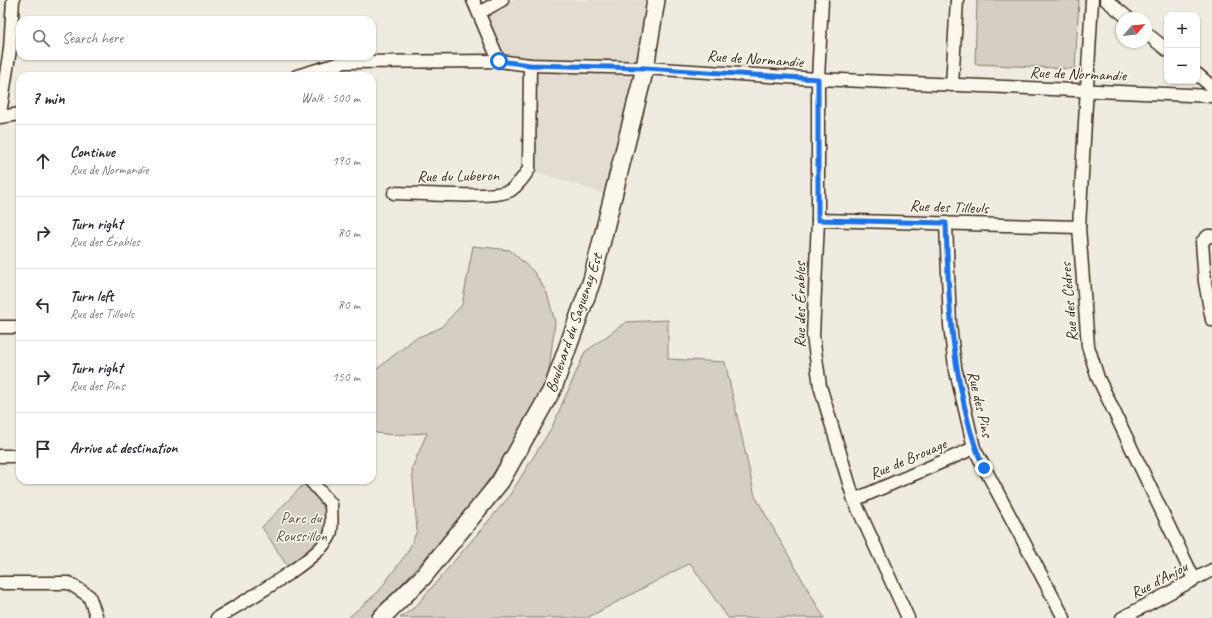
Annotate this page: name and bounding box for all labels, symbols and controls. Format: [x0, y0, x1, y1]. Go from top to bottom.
north arrow [1116, 12, 1152, 48]
map controls [1164, 12, 1200, 84]
button: + [1164, 12, 1200, 48]
search box [16, 16, 376, 60]
icon: search [30, 27, 52, 49]
text: Search here [62, 29, 123, 48]
street label: Rue de Normandie [706, 46, 806, 72]
button: − [1164, 48, 1200, 84]
route start [490, 52, 508, 70]
street label: Rue de Normandie [1029, 62, 1128, 86]
text: 7 min [32, 88, 65, 109]
text: Walk · 500 m [301, 90, 360, 106]
text: Continue [70, 143, 115, 162]
icon: ahead [32, 150, 54, 172]
text: 190 m [332, 153, 360, 169]
text: Rue de Normandie [70, 162, 148, 178]
street label: Rue du Luberon [417, 165, 500, 187]
street label: Rue des Tilleuls [909, 196, 990, 218]
text: Turn right [70, 215, 123, 234]
icon: right [32, 222, 54, 244]
text: 80 m [338, 225, 360, 241]
text: Rue des Érables [70, 234, 140, 250]
street label: Boulevard du Saguenay Est [541, 249, 608, 395]
street label: Rue des Cèdres [1055, 260, 1082, 342]
street label: Rue des Érables [790, 261, 810, 348]
text: Turn left [70, 287, 113, 306]
icon: left [32, 294, 54, 316]
text: 80 m [338, 297, 360, 313]
text: Rue des Tilleuls [70, 306, 134, 322]
text: Turn right [70, 359, 123, 378]
icon: right [32, 366, 54, 388]
text: 150 m [332, 369, 360, 385]
street label: Rue des Pins [963, 369, 998, 440]
text: Rue des Pins [70, 378, 125, 394]
street label: Rue de Brouage [867, 433, 951, 484]
icon: arrive [32, 438, 54, 460]
text: Arrive at destination [70, 439, 177, 458]
route end [975, 459, 993, 477]
park label: Parc du Roussillon [275, 508, 328, 546]
street label: Rue d'Anjou [1127, 556, 1192, 603]

